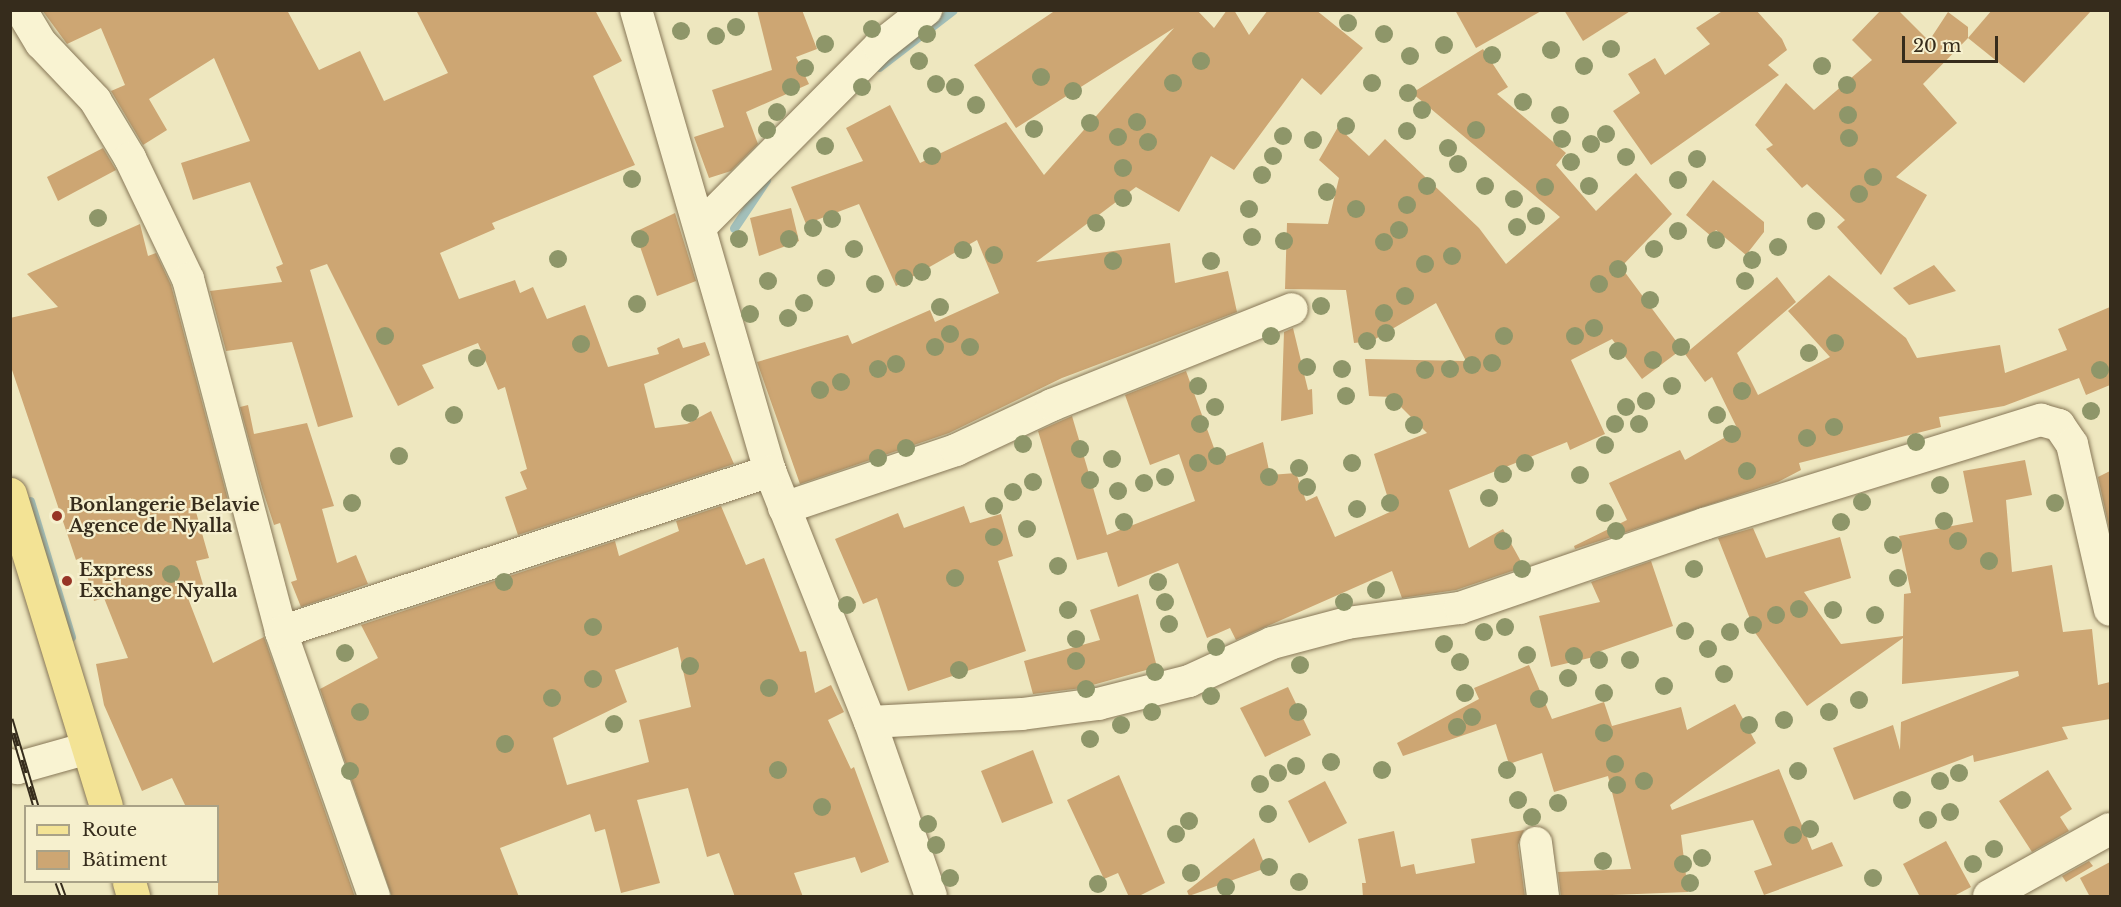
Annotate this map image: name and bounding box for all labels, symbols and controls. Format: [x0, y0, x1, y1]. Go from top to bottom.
scale bar [1905, 24, 2001, 62]
text: 20 m [1913, 35, 1961, 57]
place label: Bonlangerie Belavie Agence de Nyalla [69, 495, 260, 538]
marker: Bonlangerie Belavie Agence de Nyalla [50, 509, 64, 523]
place label: Express Exchange Nyalla [79, 560, 238, 602]
marker: Express Exchange Nyalla [60, 574, 74, 588]
legend [24, 805, 219, 883]
text: Route [82, 819, 137, 841]
text: Bâtiment [82, 849, 168, 871]

